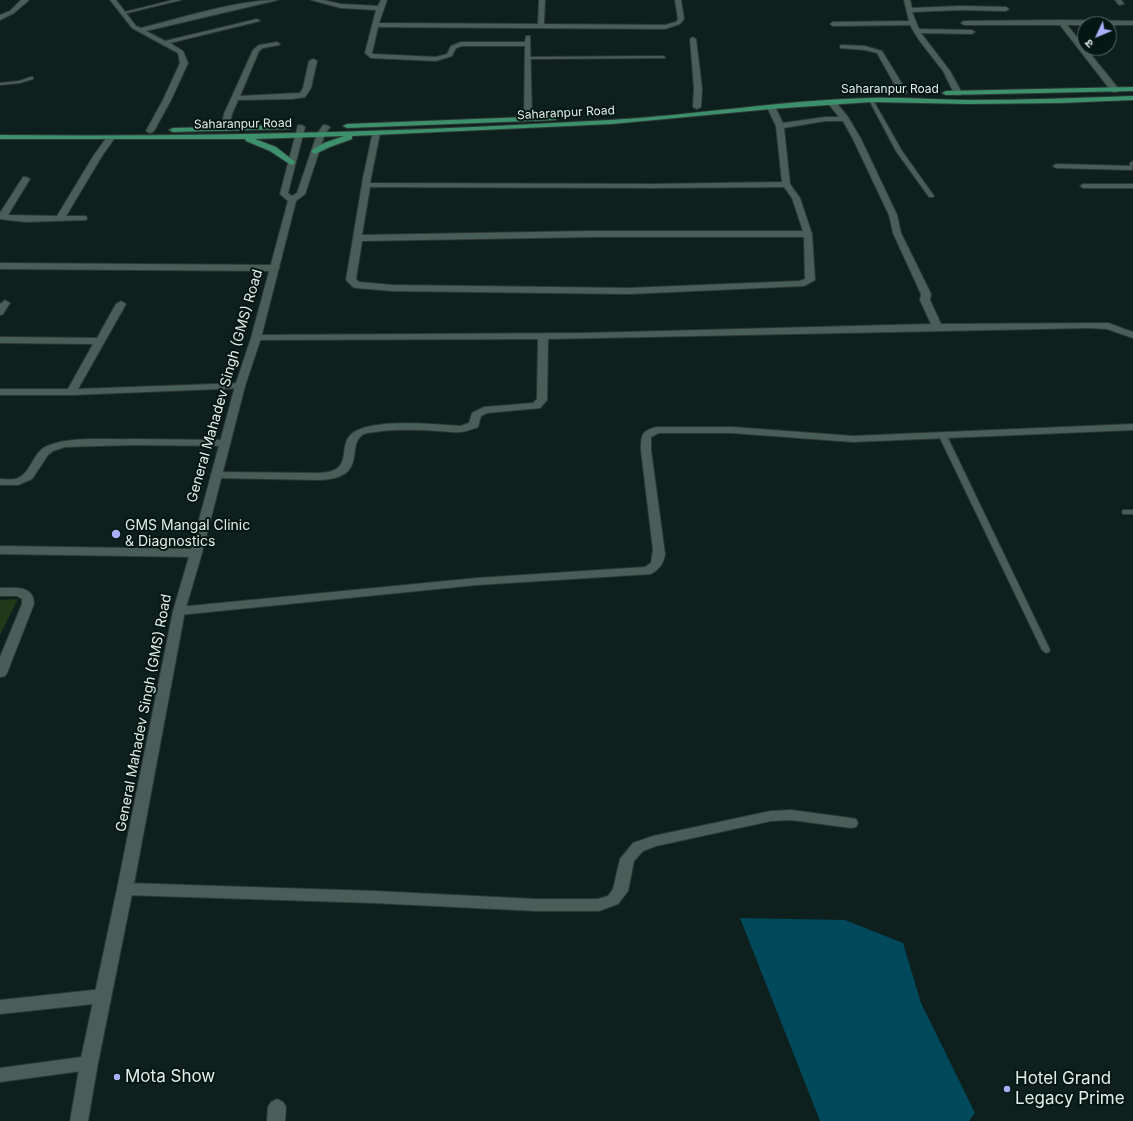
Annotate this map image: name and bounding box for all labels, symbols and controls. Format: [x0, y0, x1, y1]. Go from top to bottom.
north arrow [1077, 16, 1117, 56]
text: उ [1082, 36, 1096, 51]
street label: Saharanpur Road [841, 82, 939, 96]
street label: Saharanpur Road [517, 103, 615, 123]
street label: Saharanpur Road [194, 116, 292, 132]
street label: General Mahadev Singh (GMS) Road [184, 267, 266, 505]
place label: GMS Mangal Clinic & Diagnostics [125, 518, 250, 550]
marker: GMS Mangal Clinic & Diagnostics [110, 528, 122, 540]
street label: General Mahadev Singh (GMS) Road [113, 593, 175, 833]
place label: Mota Show [125, 1067, 215, 1087]
place label: Hotel Grand Legacy Prime [1015, 1069, 1125, 1109]
marker: Mota Show [112, 1072, 122, 1082]
marker: Hotel Grand Legacy Prime [1002, 1084, 1012, 1094]

